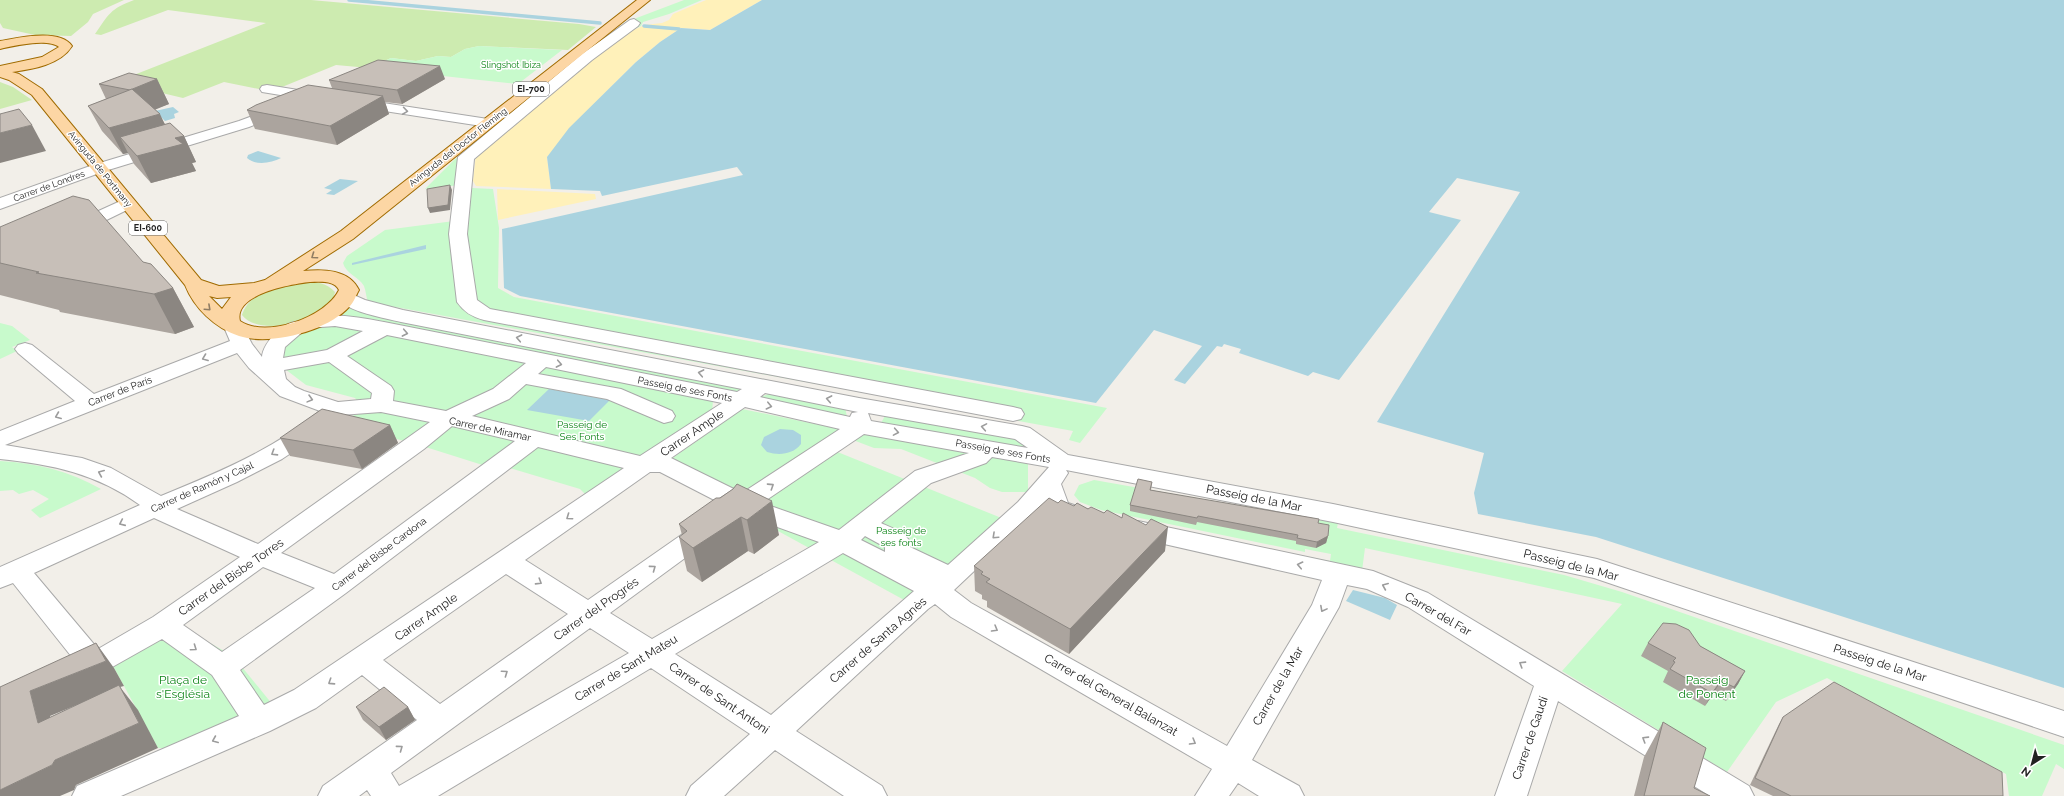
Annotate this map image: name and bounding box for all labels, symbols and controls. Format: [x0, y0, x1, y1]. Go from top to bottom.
park label: Slingshot Ibiza [481, 60, 541, 70]
road number: EI-700 [513, 82, 549, 96]
one-way arrow [402, 106, 409, 115]
street label: Avinguda del Doctor Fleming [407, 106, 509, 188]
street label: Avinguda de Portmany [66, 129, 134, 209]
street label: Carrer de Londres [12, 168, 87, 204]
road number: EI-600 [129, 221, 167, 235]
one-way arrow [311, 251, 318, 259]
one-way arrow [203, 303, 210, 310]
one-way arrow [401, 328, 408, 336]
one-way arrow [515, 334, 522, 342]
one-way arrow [201, 354, 208, 362]
one-way arrow [556, 359, 563, 367]
one-way arrow [698, 369, 704, 378]
street label: Carrer de París [86, 374, 154, 408]
street label: Passeig de ses Fonts [637, 374, 733, 404]
one-way arrow [307, 394, 314, 403]
one-way arrow [825, 395, 832, 403]
one-way arrow [766, 401, 772, 409]
street label: Carrer Ample [658, 407, 726, 459]
one-way arrow [54, 411, 62, 419]
street label: Carrer de Miramar [448, 415, 532, 443]
park label: Passeig de Ses Fonts [557, 419, 607, 442]
one-way arrow [981, 423, 987, 432]
one-way arrow [893, 428, 900, 436]
street label: Passeig de ses Fonts [955, 437, 1052, 465]
one-way arrow [271, 448, 278, 455]
street label: Carrer de Ramón y Cajal [149, 459, 255, 515]
one-way arrow [97, 470, 105, 478]
street label: Passeig de la Mar [1205, 482, 1304, 514]
one-way arrow [767, 483, 774, 490]
one-way arrow [566, 512, 573, 520]
street label: Carrer del Bisbe Cardona [330, 515, 428, 593]
one-way arrow [119, 518, 126, 526]
park label: Passeig de ses fonts [876, 525, 926, 548]
one-way arrow [992, 532, 1000, 539]
street label: Carrer del Bisbe Torres [176, 535, 286, 619]
street label: Passeig de la Mar [1522, 546, 1621, 584]
one-way arrow [1297, 561, 1303, 569]
one-way arrow [649, 565, 656, 573]
street label: Carrer del Progrés [551, 574, 641, 644]
one-way arrow [535, 577, 542, 585]
one-way arrow [1382, 583, 1390, 591]
street label: Carrer del Far [1402, 589, 1474, 639]
street label: Carrer Ample [392, 590, 460, 644]
street label: Carrer de Santa Agnès [827, 594, 929, 686]
one-way arrow [1321, 605, 1328, 612]
one-way arrow [991, 624, 998, 631]
street label: Carrer de Sant Mateu [572, 632, 680, 704]
street label: Passeig de la Mar [1832, 641, 1929, 685]
one-way arrow [190, 643, 197, 650]
street label: Carrer de la Mar [1250, 643, 1307, 728]
street label: Carrer del General Balanzat [1042, 651, 1180, 739]
street label: Carrer de Sant Antoni [666, 659, 772, 737]
one-way arrow [1519, 661, 1526, 668]
one-way arrow [501, 671, 508, 678]
park label: Plaça de s'Església [156, 673, 210, 701]
park label: Passeig de Ponent [1678, 673, 1736, 701]
one-way arrow [328, 677, 335, 685]
street label: Carrer de Gaudí [1509, 694, 1551, 781]
one-way arrow [212, 735, 220, 743]
one-way arrow [1642, 736, 1649, 744]
one-way arrow [1189, 737, 1196, 744]
north arrow [2012, 744, 2052, 784]
one-way arrow [395, 746, 402, 753]
text: N [2019, 764, 2034, 779]

